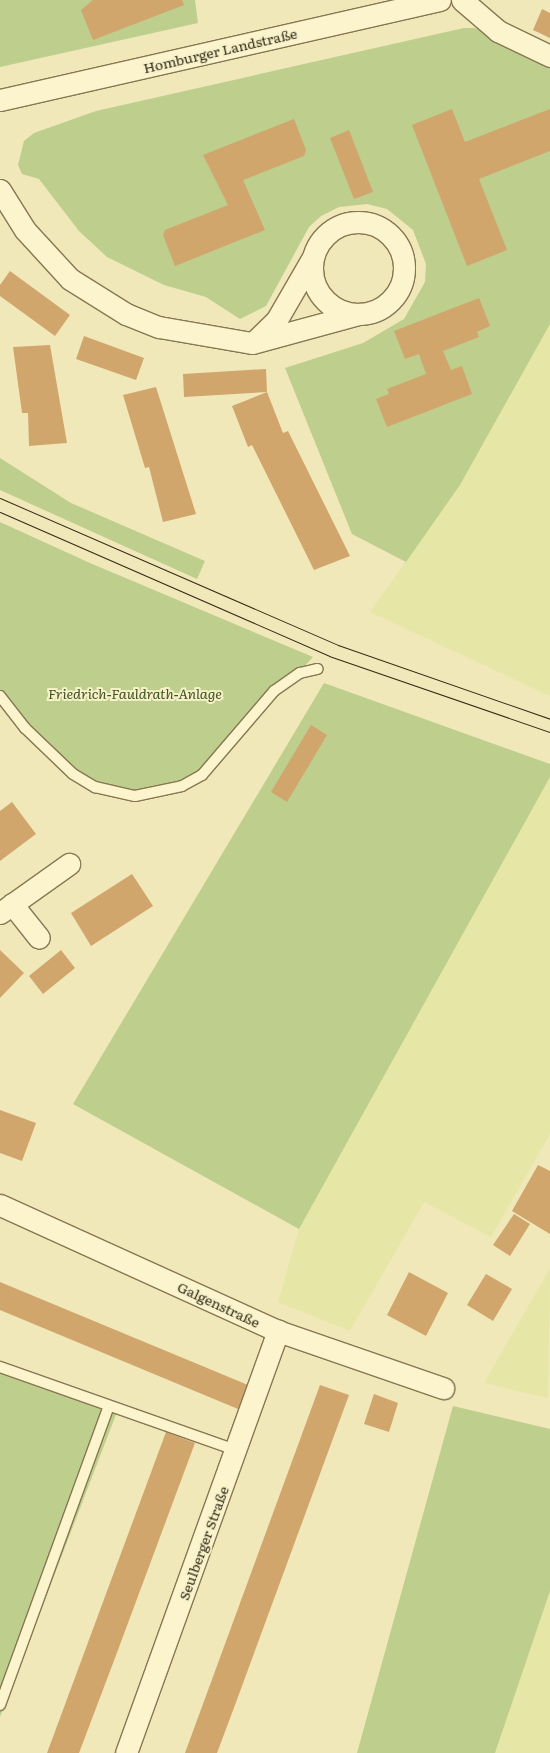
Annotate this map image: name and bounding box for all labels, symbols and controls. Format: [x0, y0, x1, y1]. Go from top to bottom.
street label: Homburger Landstraße [141, 24, 299, 76]
park label: Friedrich-Fauldrath-Anlage [48, 685, 222, 701]
street label: Galgenstraße [175, 1278, 263, 1330]
street label: Seulberger Straße [175, 1484, 231, 1602]

